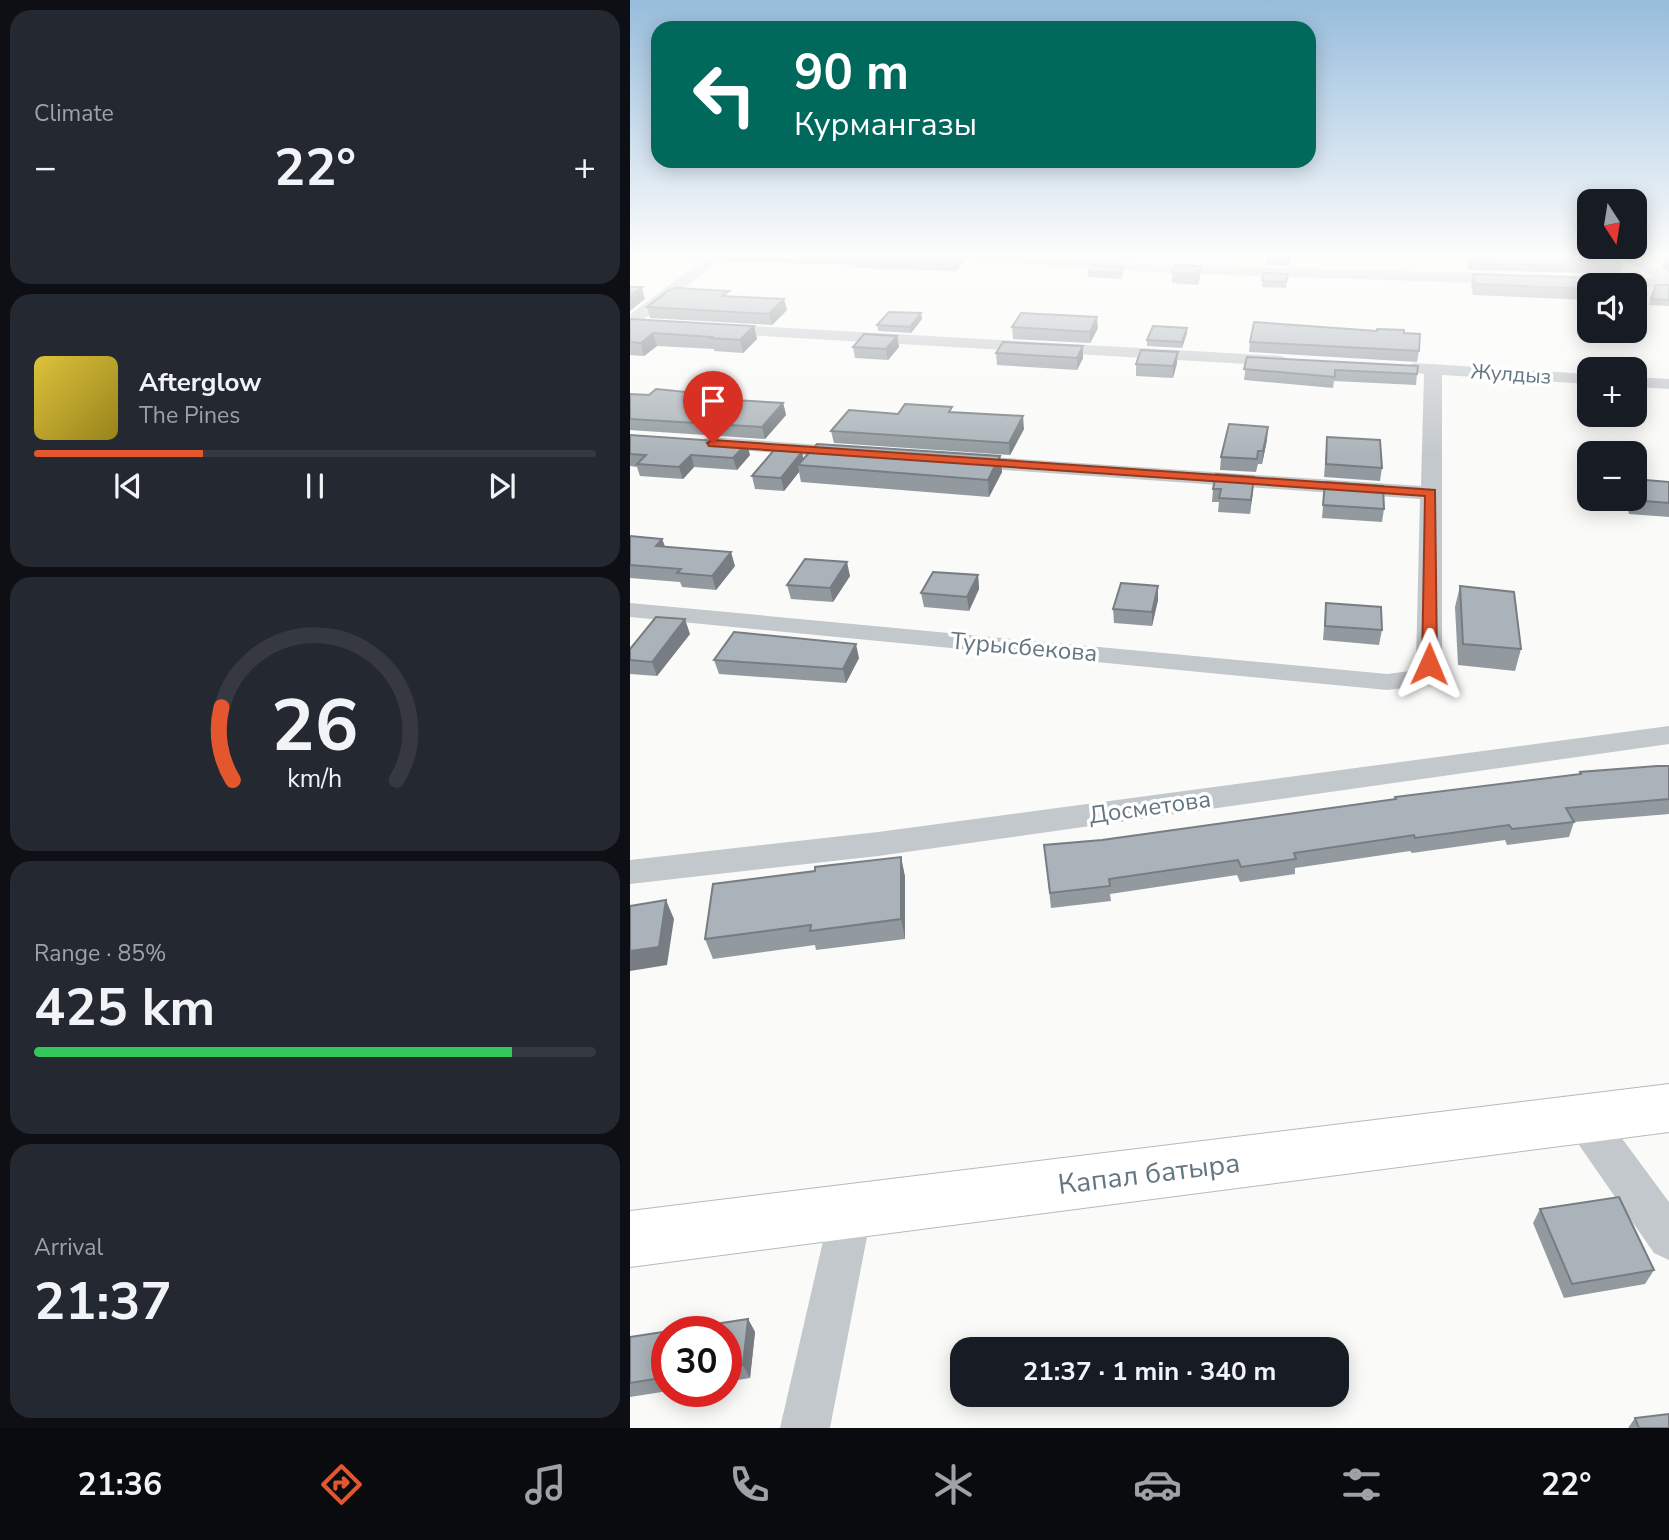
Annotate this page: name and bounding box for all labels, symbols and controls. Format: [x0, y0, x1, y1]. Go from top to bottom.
text: 90 m [794, 39, 909, 106]
icon: left [679, 49, 770, 140]
text: Climate [34, 98, 114, 129]
text: Курмангазы [794, 103, 977, 146]
text: 22° [274, 132, 356, 203]
text: − [34, 142, 57, 193]
text: + [573, 142, 596, 193]
north arrow [1577, 189, 1647, 259]
map controls [1577, 189, 1647, 511]
button: sound [1577, 273, 1647, 343]
street label: Жулдыз [1470, 357, 1552, 391]
button: + [1577, 357, 1647, 427]
text: Afterglow [139, 365, 262, 400]
pin [683, 371, 743, 443]
icon: arrive [694, 382, 732, 420]
text: The Pines [139, 400, 240, 431]
button: − [1577, 441, 1647, 511]
icon: previous [109, 467, 147, 505]
icon: pause [296, 467, 334, 505]
icon: next [483, 467, 521, 505]
street label: Турысбекова [949, 625, 1099, 669]
position arrow [1392, 627, 1466, 701]
text: 26 [271, 676, 359, 776]
text: km/h [287, 762, 343, 796]
street label: Досметова [1087, 783, 1213, 831]
text: Range · 85% [34, 938, 166, 969]
text: 425 km [34, 972, 215, 1043]
street label: Капал батыра [1056, 1144, 1242, 1204]
text: Arrival [34, 1232, 103, 1263]
text: 21:37 [34, 1266, 172, 1337]
speed limit sign: 30 [651, 1316, 742, 1407]
text: 21:37 · 1 min · 340 m [1023, 1354, 1276, 1389]
icon: directions [317, 1460, 366, 1509]
icon: music [521, 1460, 570, 1509]
icon: phone [725, 1460, 774, 1509]
icon: climate [929, 1460, 978, 1509]
icon: car [1133, 1460, 1182, 1509]
icon: filters [1337, 1460, 1386, 1509]
text: 21:36 [77, 1463, 162, 1506]
text: 22° [1541, 1463, 1591, 1506]

